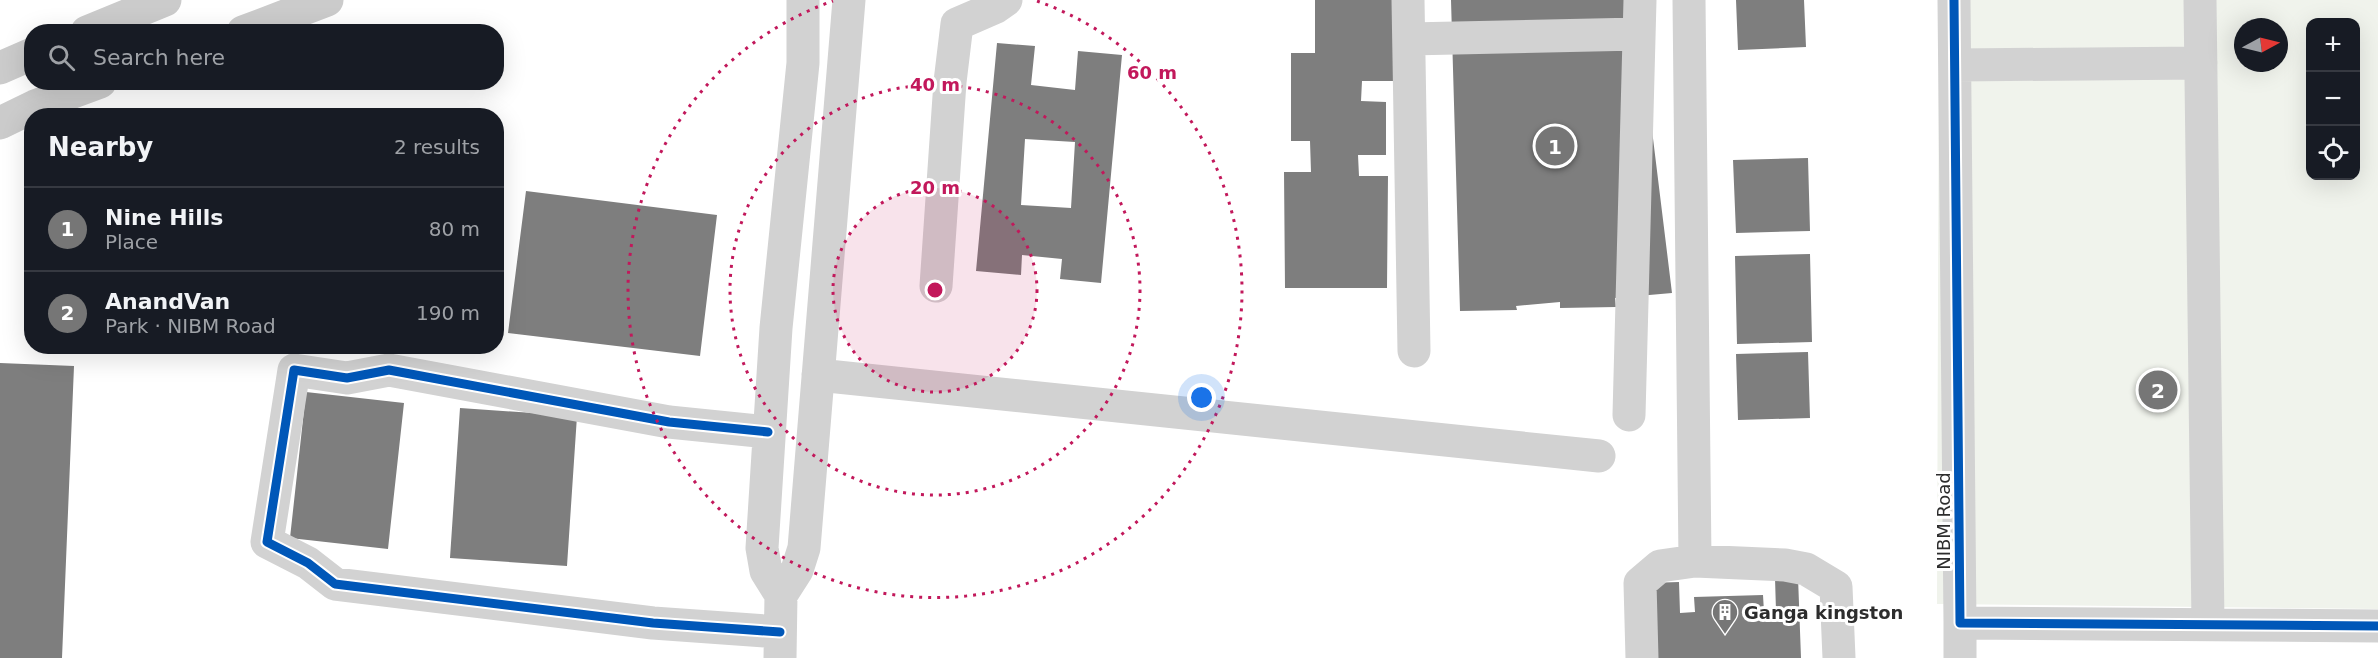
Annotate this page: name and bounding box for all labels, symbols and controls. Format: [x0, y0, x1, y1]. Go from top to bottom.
north arrow [2234, 18, 2288, 72]
map controls [2306, 18, 2360, 180]
button: + [2306, 18, 2360, 72]
search box [24, 24, 504, 90]
icon: search [45, 41, 78, 74]
text: Search here [93, 45, 225, 70]
text: 60 m [1127, 62, 1177, 83]
button: − [2306, 72, 2360, 126]
text: 40 m [910, 74, 960, 95]
pin: 1 [1536, 124, 1574, 168]
button: locate [2306, 126, 2360, 180]
text: Nearby [48, 132, 153, 162]
text: 2 results [394, 135, 480, 159]
text: 20 m [910, 177, 960, 198]
text: Nine Hills [105, 205, 223, 230]
text: 1 [61, 217, 74, 241]
text: 80 m [429, 217, 480, 241]
text: Place [105, 230, 158, 254]
centre of rings [925, 280, 945, 300]
text: AnandVan [105, 289, 230, 314]
text: 2 [61, 301, 74, 325]
text: 190 m [416, 301, 480, 325]
text: Park · NIBM Road [105, 314, 276, 338]
pin: 2 [2138, 368, 2178, 412]
your location [1187, 383, 1216, 412]
street label: NIBM Road [1933, 472, 1954, 570]
building icon: Ganga kingston [1710, 597, 1740, 635]
place label: Ganga kingston [1744, 602, 1903, 623]

